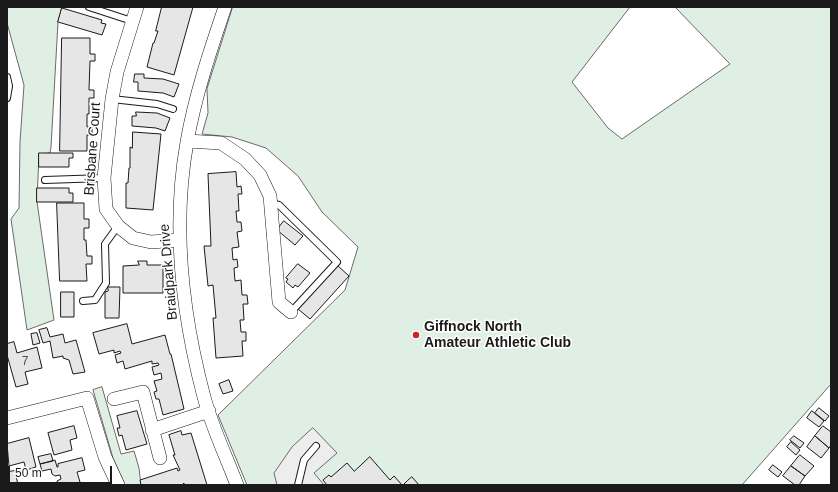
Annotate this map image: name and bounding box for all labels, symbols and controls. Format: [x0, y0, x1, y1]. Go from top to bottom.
street label: Brisbane Court [81, 102, 105, 196]
street label: Braidpark Drive [156, 223, 182, 321]
place label: Giffnock North Amateur Athletic Club [424, 319, 571, 352]
marker: Giffnock North Amateur Athletic Club [411, 330, 421, 340]
house number: 7 [22, 355, 28, 369]
scale bar [10, 458, 114, 484]
text: 50 m [15, 466, 42, 480]

